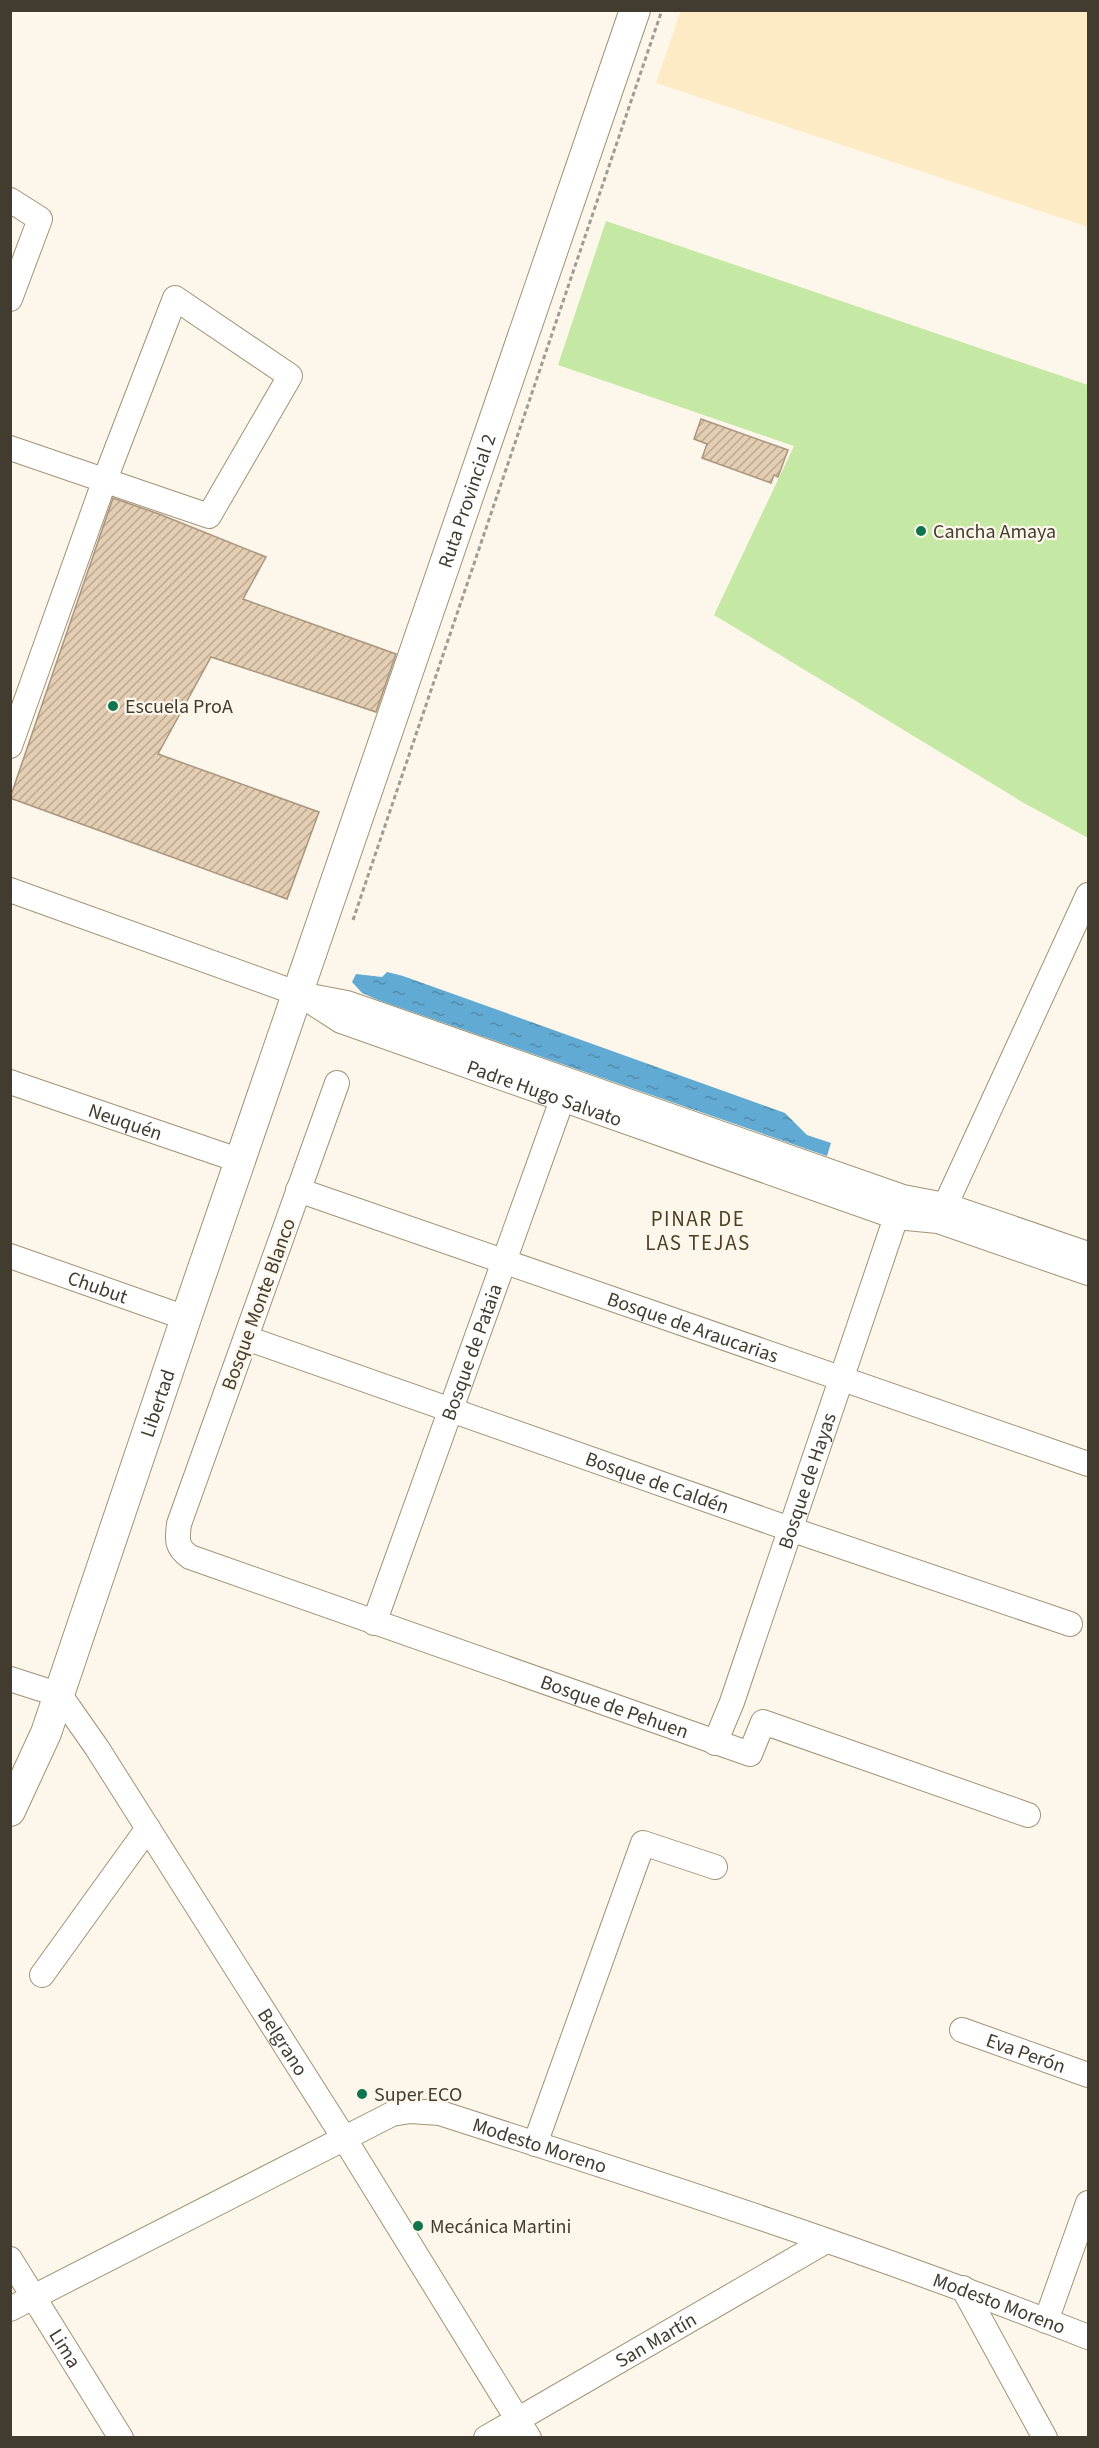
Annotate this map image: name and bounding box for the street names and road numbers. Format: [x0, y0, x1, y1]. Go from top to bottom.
street label: Ruta Provincial 2 [432, 430, 503, 572]
street label: Padre Hugo Salvato [463, 1054, 626, 1134]
street label: Neuquén [84, 1097, 166, 1148]
street label: Bosque Monte Blanco [215, 1215, 303, 1394]
street label: Chubut [64, 1264, 131, 1311]
street label: Bosque de Pataia [435, 1280, 510, 1425]
street label: Bosque de Araucarias [603, 1285, 782, 1371]
street label: Libertad [134, 1366, 183, 1441]
street label: Bosque de Hayas [772, 1409, 844, 1553]
street label: Bosque de Caldén [581, 1445, 733, 1522]
street label: Bosque de Pehuen [536, 1668, 692, 1746]
street label: Belgrano [250, 2003, 314, 2082]
street label: Eva Perón [982, 2027, 1069, 2081]
street label: Modesto Moreno [469, 2111, 610, 2181]
street label: Modesto Moreno [929, 2266, 1069, 2342]
street label: San Martín [610, 2306, 702, 2375]
street label: Lima [42, 2324, 87, 2374]

